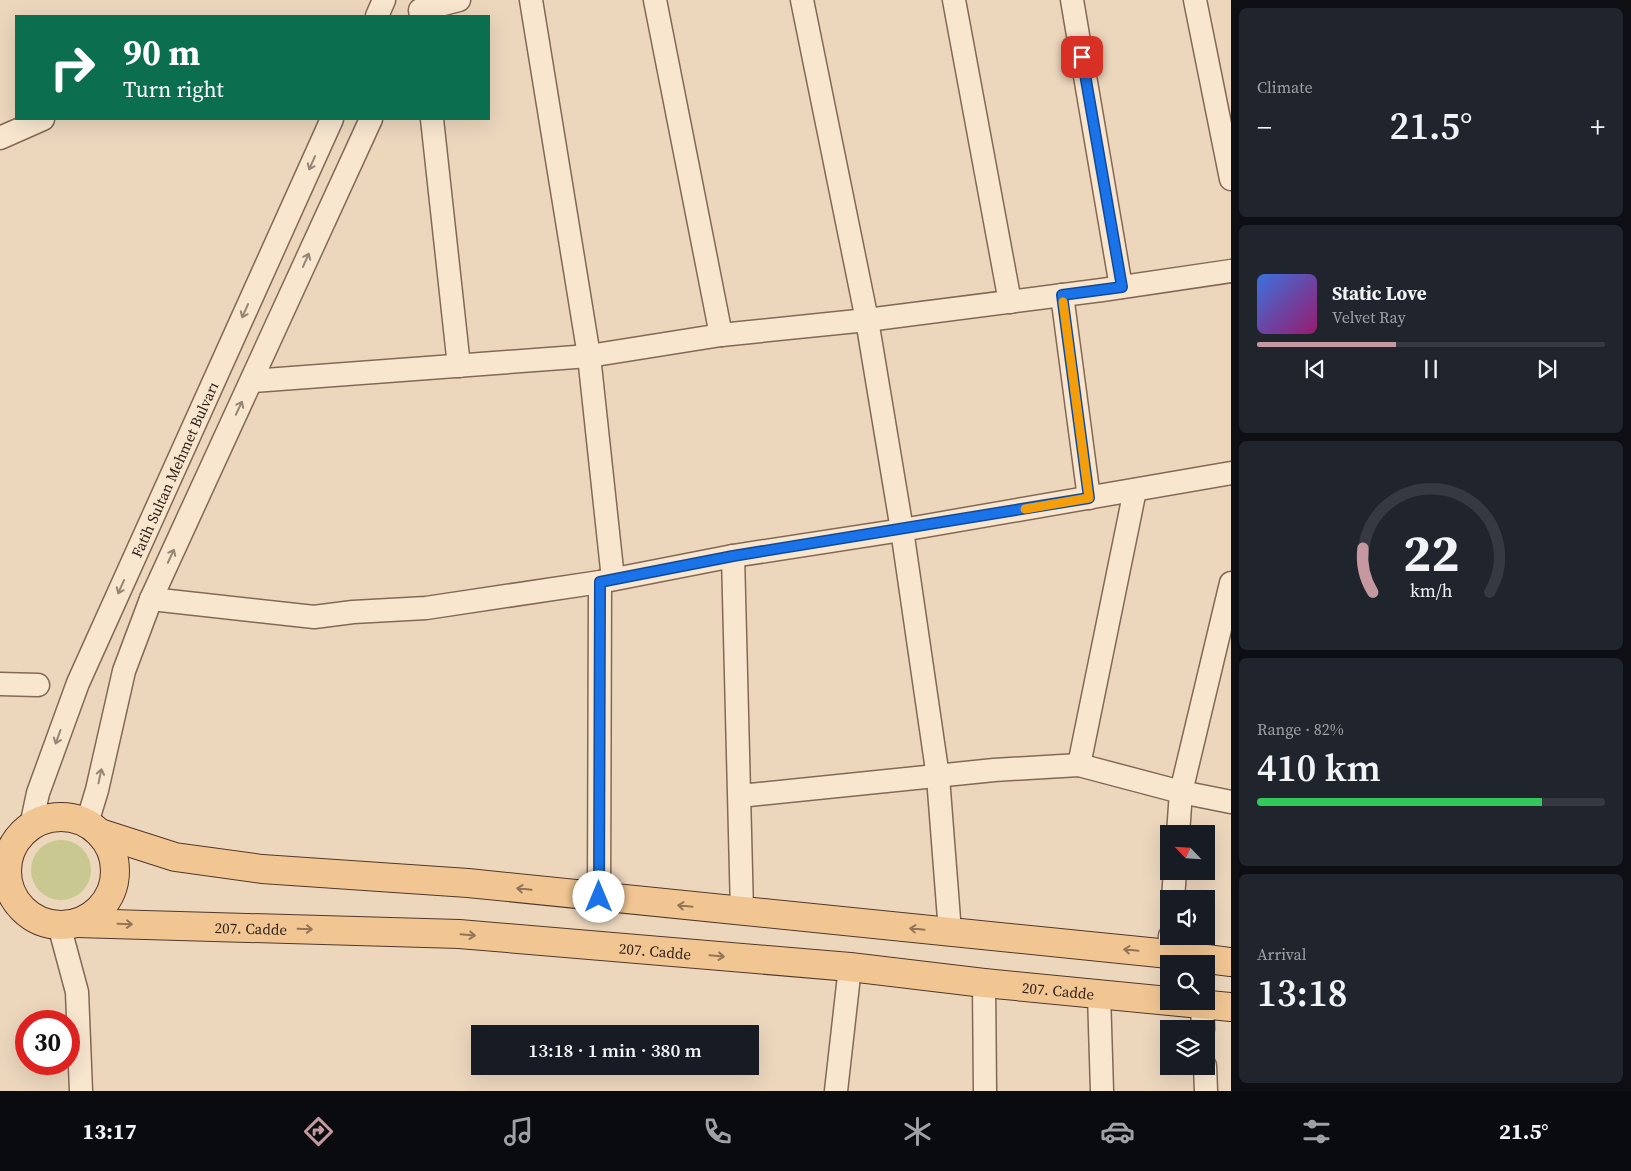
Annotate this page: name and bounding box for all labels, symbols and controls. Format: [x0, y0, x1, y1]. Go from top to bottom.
text: 90 m [123, 29, 200, 77]
icon: right [40, 35, 105, 100]
pin [1061, 36, 1103, 78]
icon: arrive [1068, 43, 1096, 71]
text: Turn right [123, 74, 224, 104]
text: Climate [1257, 76, 1313, 98]
text: 21.5° [1389, 100, 1473, 152]
text: − [1257, 108, 1272, 146]
text: + [1590, 108, 1605, 146]
one-way arrow [306, 155, 316, 170]
one-way arrow [302, 253, 312, 268]
text: Static Love [1332, 280, 1427, 306]
one-way arrow [239, 303, 249, 318]
text: Velvet Ray [1332, 306, 1406, 328]
icon: previous [1301, 355, 1329, 383]
icon: pause [1417, 355, 1445, 383]
icon: next [1533, 355, 1561, 383]
street label: Fatih Sultan Mehmet Bulvarı [125, 378, 223, 561]
one-way arrow [235, 401, 244, 416]
text: 22 [1403, 517, 1459, 588]
one-way arrow [166, 549, 176, 564]
text: km/h [1410, 578, 1453, 603]
one-way arrow [115, 579, 125, 594]
text: Range · 82% [1257, 718, 1344, 740]
one-way arrow [53, 729, 62, 744]
text: 410 km [1257, 742, 1381, 794]
one-way arrow [95, 769, 105, 785]
north arrow [1160, 825, 1215, 880]
map controls [1160, 825, 1215, 1075]
position arrow [572, 870, 624, 922]
one-way arrow [516, 884, 532, 894]
button: sound [1160, 890, 1215, 945]
one-way arrow [677, 901, 693, 911]
street label: 207. Cadde [214, 916, 288, 940]
one-way arrow [117, 920, 133, 929]
one-way arrow [909, 924, 925, 934]
one-way arrow [297, 925, 313, 934]
one-way arrow [460, 930, 476, 939]
street label: 207. Cadde [618, 937, 692, 964]
text: Arrival [1257, 943, 1306, 965]
one-way arrow [1123, 945, 1139, 955]
one-way arrow [709, 951, 725, 961]
button: search [1160, 955, 1215, 1010]
text: 13:18 [1257, 967, 1347, 1019]
street label: 207. Cadde [1021, 976, 1096, 1004]
speed limit sign: 30 [15, 1010, 80, 1075]
button: layers [1160, 1020, 1215, 1075]
text: 13:18 · 1 min · 380 m [528, 1037, 702, 1063]
icon: directions [301, 1114, 336, 1149]
icon: music [501, 1114, 536, 1149]
icon: phone [700, 1114, 735, 1149]
icon: climate [900, 1114, 935, 1149]
icon: car [1100, 1114, 1135, 1149]
icon: filters [1299, 1114, 1334, 1149]
text: 13:17 [82, 1116, 137, 1146]
text: 21.5° [1499, 1116, 1549, 1146]

